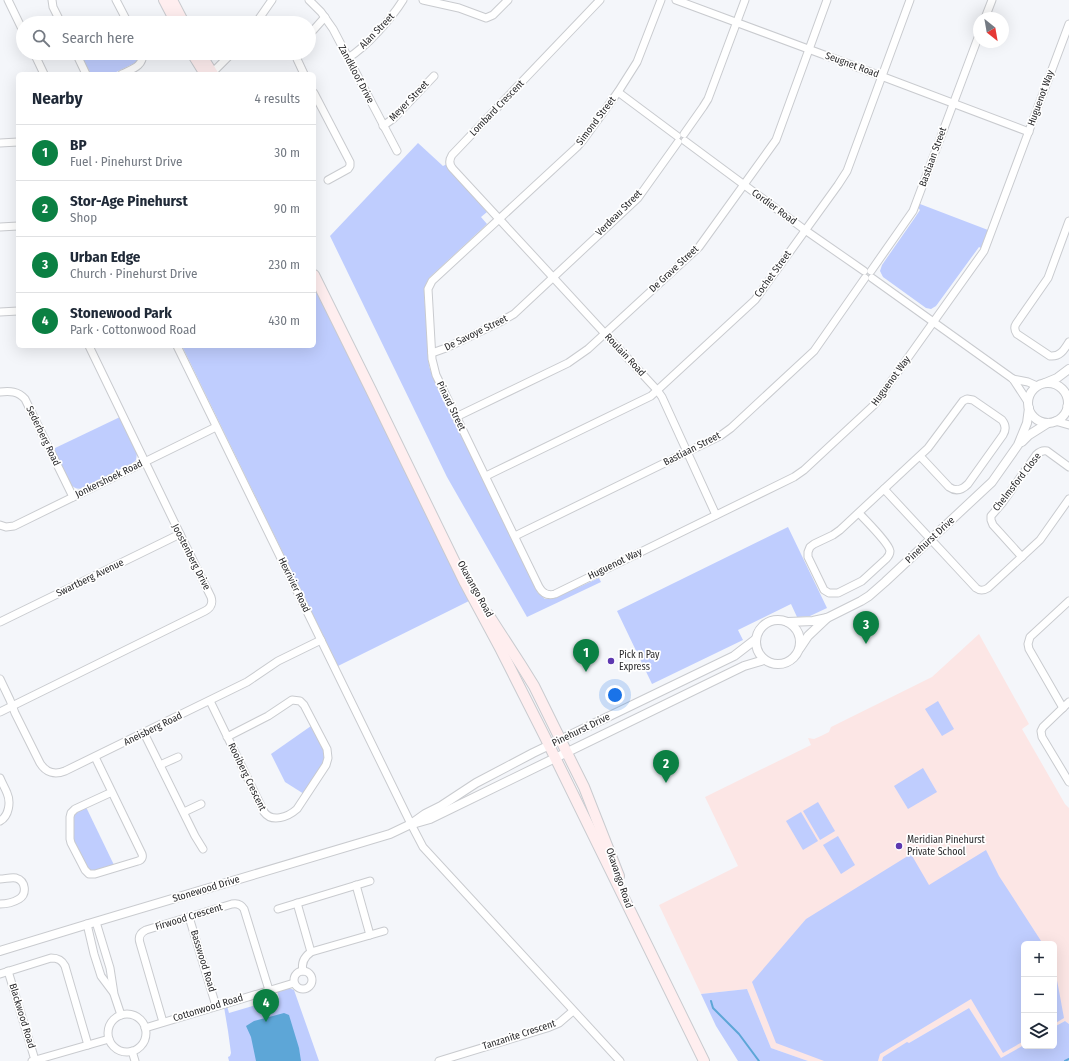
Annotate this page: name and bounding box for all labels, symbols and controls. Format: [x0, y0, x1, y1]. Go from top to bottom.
street label: Alan Street [357, 10, 397, 51]
north arrow [973, 12, 1009, 48]
search box [16, 16, 316, 60]
icon: search [30, 27, 52, 49]
text: Search here [62, 29, 134, 47]
street label: Zandkloof Drive [336, 43, 376, 105]
street label: Seugnet Road [823, 50, 881, 80]
street label: Huguenot Way [1025, 68, 1057, 128]
street label: Lombard Crescent [467, 77, 527, 138]
street label: Meyer Street [387, 78, 432, 124]
text: Nearby [32, 88, 83, 109]
text: 4 results [254, 91, 300, 106]
street label: Simond Street [574, 94, 619, 148]
street label: Bastiaan Street [917, 125, 950, 188]
text: BP [70, 136, 87, 154]
text: 1 [42, 145, 48, 160]
text: 30 m [274, 145, 300, 160]
text: Fuel · Pinehurst Drive [70, 154, 182, 169]
street label: Verdeau Street [593, 187, 645, 239]
street label: Cordier Road [749, 187, 799, 227]
text: Stor-Age Pinehurst [70, 192, 188, 210]
text: 2 [42, 201, 48, 216]
text: 90 m [274, 201, 300, 216]
text: Shop [70, 210, 97, 225]
street label: De Grave Street [647, 243, 702, 295]
text: Urban Edge [70, 248, 140, 266]
street label: Cochet Street [752, 248, 794, 300]
text: 3 [42, 257, 48, 272]
text: 230 m [269, 257, 300, 272]
text: Church · Pinehurst Drive [70, 266, 197, 281]
text: Stonewood Park [70, 304, 172, 322]
street label: De Savoye Street [442, 312, 510, 353]
text: 4 [42, 313, 48, 328]
text: 430 m [268, 313, 300, 328]
text: Park · Cottonwood Road [70, 322, 196, 337]
street label: Roulain Road [602, 331, 648, 379]
street label: Huguenot Way [869, 353, 913, 408]
street label: Pinard Street [434, 379, 468, 433]
street label: Sederberg Road [23, 404, 63, 468]
street label: Bastiaan Street [662, 429, 723, 468]
street label: Chelmsford Close [990, 450, 1044, 514]
street label: Jonkershoek Road [73, 457, 145, 501]
street label: Pinehurst Drive [903, 514, 957, 566]
street label: Joostenberg Drive [169, 522, 213, 592]
street label: Huguenot Way [586, 546, 644, 582]
street label: Swartberg Avenue [54, 556, 126, 600]
street label: Hexrivier Road [276, 556, 312, 614]
street label: Okavango Road [455, 559, 495, 619]
pin: 3 [853, 611, 879, 644]
pin: 1 [573, 639, 599, 672]
place label: Pick n Pay Express [619, 649, 660, 673]
marker: Pick n Pay Express [606, 656, 616, 666]
your location [605, 685, 625, 705]
street label: Aneisberg Road [122, 710, 184, 748]
street label: Pinehurst Drive [550, 711, 612, 749]
street label: Rooiberg Crescent [225, 741, 269, 814]
pin: 2 [653, 750, 679, 783]
place label: Meridian Pinehurst Private School [907, 834, 986, 858]
marker: Meridian Pinehurst Private School [894, 841, 904, 851]
street label: Okavango Road [603, 846, 635, 910]
street label: Stonewood Drive [171, 873, 241, 905]
street label: Firwood Crescent [154, 901, 225, 933]
street label: Basswood Road [188, 929, 218, 993]
map controls [1021, 941, 1057, 1049]
button: + [1021, 941, 1057, 977]
button: − [1021, 977, 1057, 1013]
street label: Blackwood Road [6, 982, 38, 1050]
pin: 4 [253, 989, 279, 1022]
street label: Cottonwood Road [172, 992, 244, 1024]
button: layers [1021, 1013, 1057, 1049]
street label: Tanzanite Crescent [481, 1017, 558, 1052]

